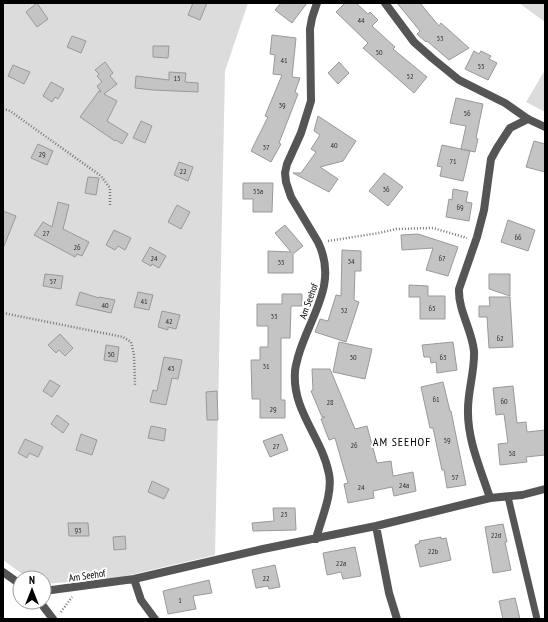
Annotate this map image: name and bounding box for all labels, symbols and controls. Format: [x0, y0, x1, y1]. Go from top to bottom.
house number: 44 [357, 15, 365, 25]
house number: 53 [436, 33, 444, 43]
house number: 50 [375, 47, 383, 57]
house number: 41 [280, 55, 288, 65]
house number: 55 [477, 61, 485, 71]
house number: 52 [406, 71, 414, 81]
house number: 15 [173, 73, 181, 83]
house number: 39 [278, 100, 286, 110]
house number: 56 [463, 108, 471, 118]
house number: 40 [330, 140, 338, 150]
house number: 37 [262, 142, 270, 152]
house number: 29 [38, 149, 46, 159]
house number: 71 [449, 156, 457, 166]
house number: 22 [179, 166, 187, 176]
house number: 36 [382, 184, 390, 194]
house number: 35a [253, 186, 263, 196]
house number: 69 [456, 202, 464, 212]
house number: 27 [42, 228, 50, 238]
house number: 66 [514, 232, 522, 242]
house number: 26 [73, 242, 81, 252]
house number: 24 [150, 253, 158, 263]
house number: 67 [438, 253, 446, 263]
house number: 34 [347, 256, 355, 266]
house number: 35 [277, 257, 285, 267]
house number: 57 [49, 276, 57, 286]
street label: Am Seehof [296, 281, 321, 321]
house number: 41 [140, 296, 148, 306]
house number: 40 [101, 300, 109, 310]
house number: 65 [428, 303, 436, 313]
house number: 32 [340, 305, 348, 315]
house number: 33 [270, 311, 278, 321]
house number: 42 [165, 316, 173, 326]
house number: 62 [496, 333, 504, 343]
house number: 50 [107, 349, 115, 359]
house number: 30 [349, 352, 357, 362]
house number: 63 [439, 352, 447, 362]
house number: 31 [262, 361, 270, 371]
house number: 43 [167, 363, 175, 373]
house number: 61 [432, 394, 440, 404]
house number: 60 [500, 396, 508, 406]
house number: 28 [326, 397, 334, 407]
house number: 29 [269, 404, 277, 414]
district label: AM SEEHOF [373, 434, 431, 449]
house number: 59 [443, 435, 451, 445]
house number: 26 [350, 440, 358, 450]
house number: 27 [272, 441, 280, 451]
house number: 58 [508, 448, 516, 458]
house number: 57 [451, 472, 459, 482]
house number: 24a [399, 480, 409, 490]
house number: 24 [357, 482, 365, 492]
house number: 23 [280, 509, 288, 519]
house number: 93 [74, 525, 82, 535]
house number: 22d [491, 530, 502, 540]
house number: 22b [428, 546, 439, 556]
house number: 22a [336, 558, 346, 568]
street label: Am Seehof [68, 566, 107, 585]
north arrow [12, 570, 52, 610]
text: N [29, 573, 35, 587]
house number: 22 [262, 573, 270, 583]
house number: 1 [178, 595, 182, 605]

